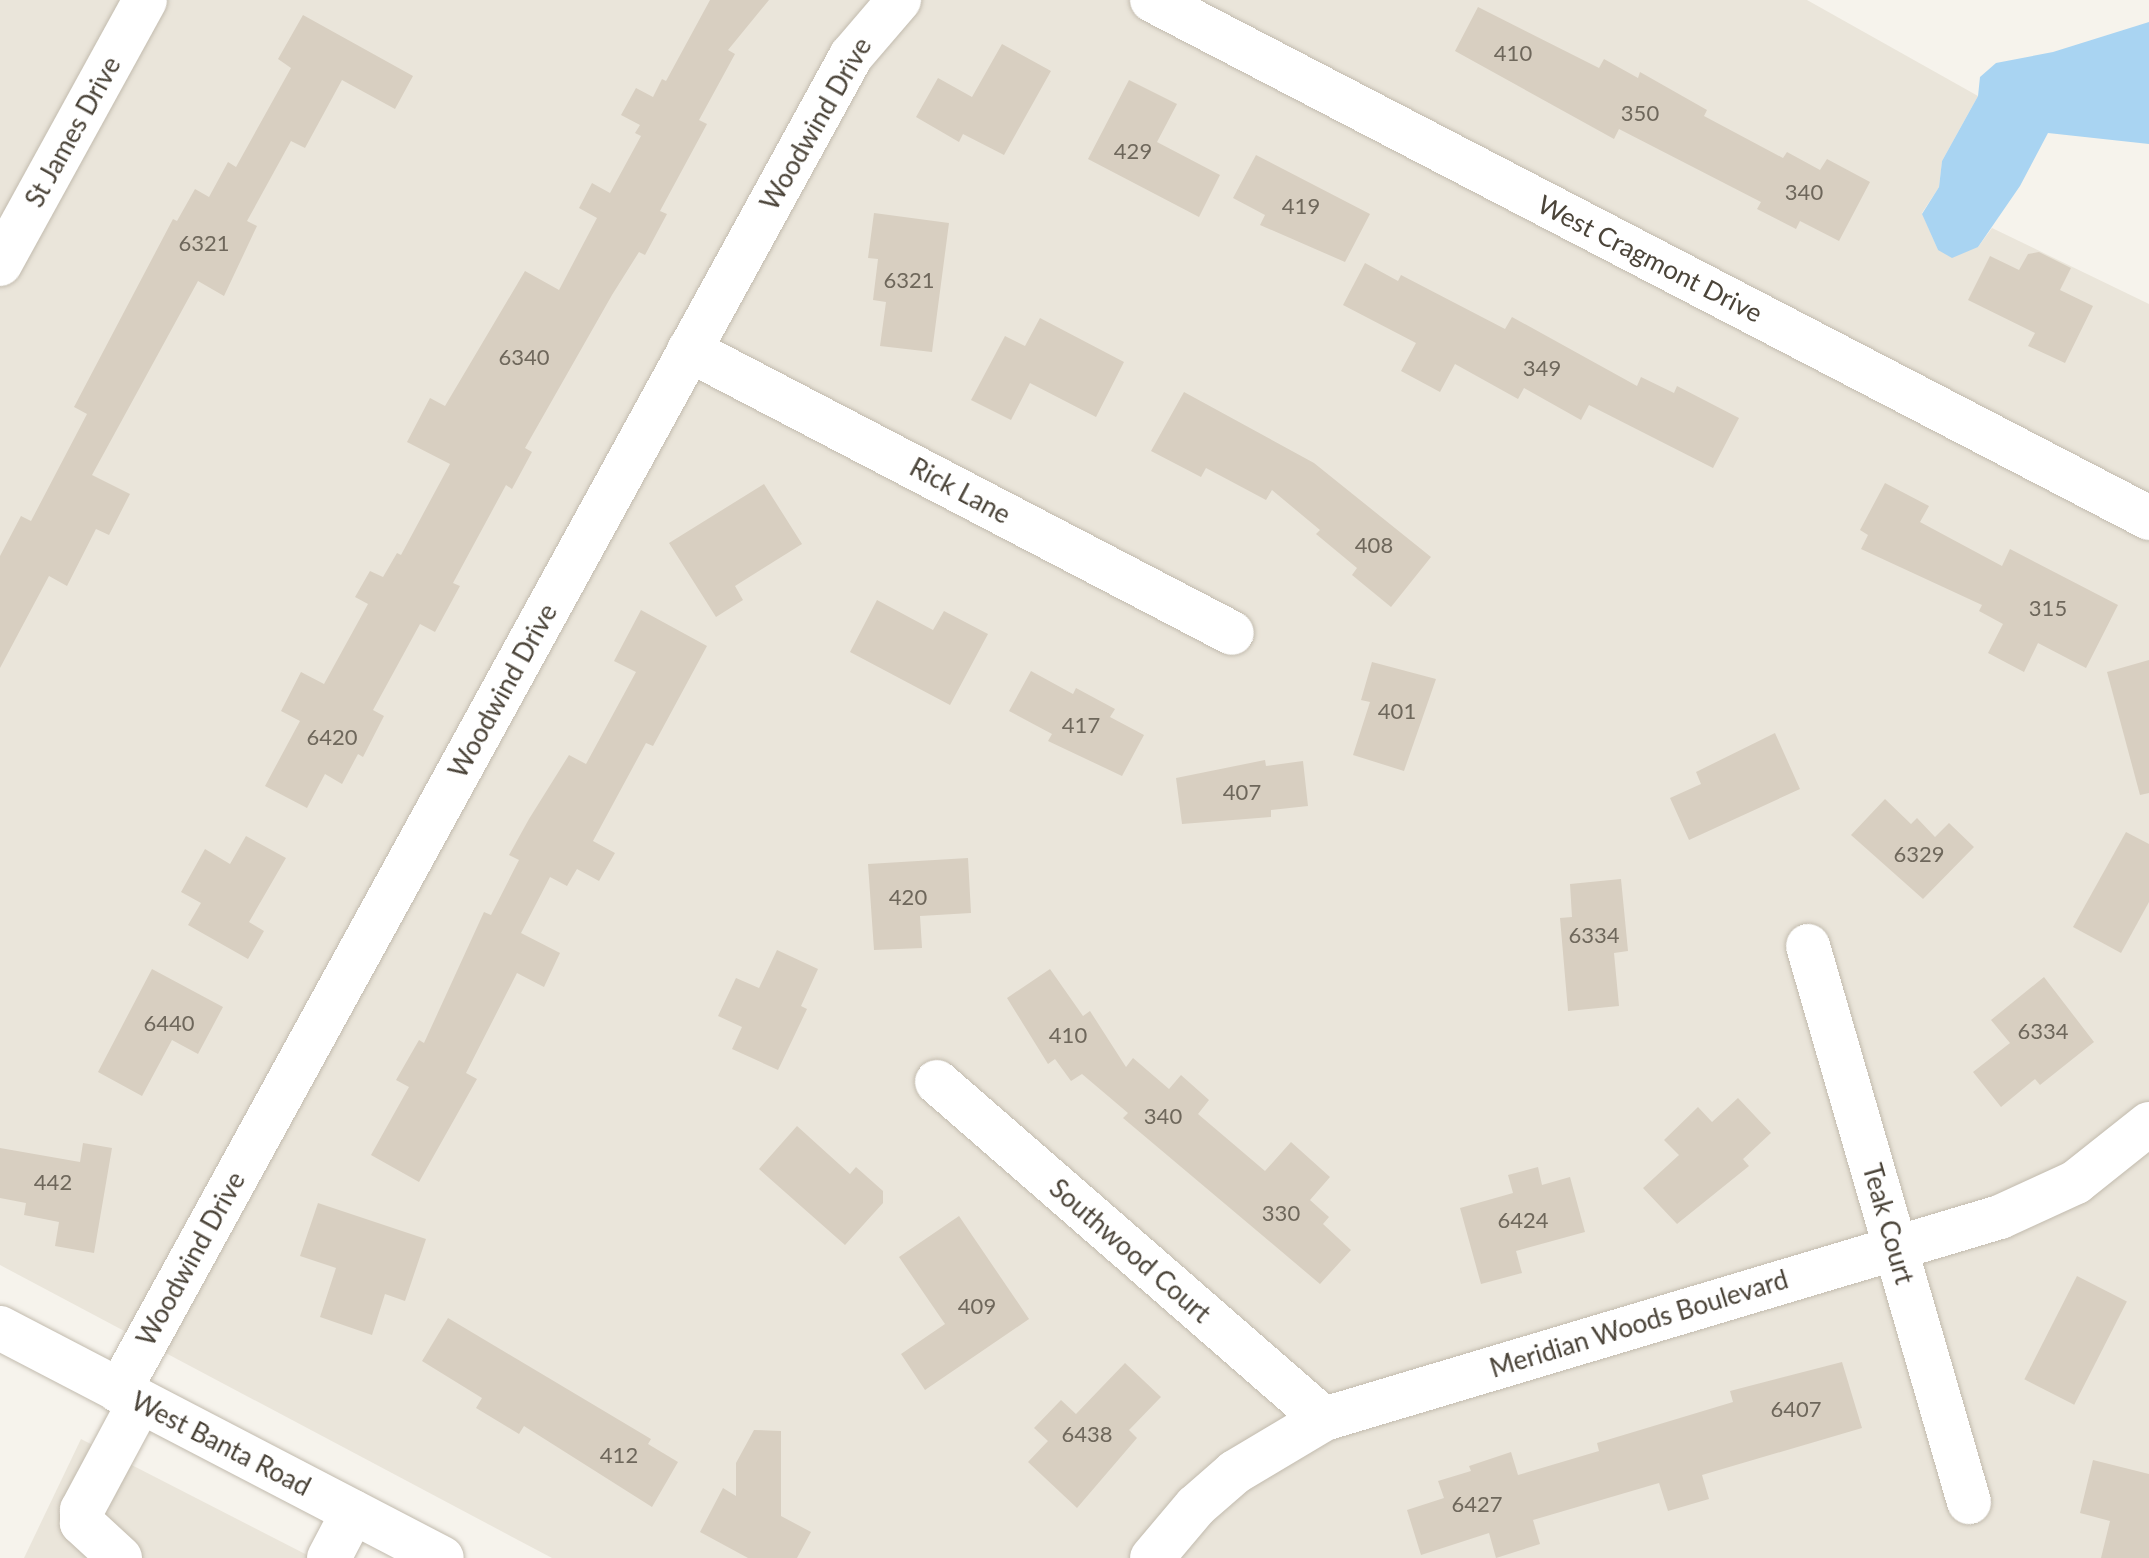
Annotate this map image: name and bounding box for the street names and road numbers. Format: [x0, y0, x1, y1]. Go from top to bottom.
street label: Woodwind Drive [754, 32, 878, 216]
street label: St James Drive [19, 51, 127, 213]
street label: West Cragmont Drive [1533, 189, 1767, 329]
street label: Rick Lane [904, 452, 1016, 530]
street label: Woodwind Drive [442, 599, 564, 783]
street label: Teak Court [1856, 1160, 1920, 1288]
street label: Woodwind Drive [130, 1167, 252, 1351]
street label: Southwood Court [1043, 1173, 1217, 1329]
street label: Meridian Woods Boulevard [1486, 1264, 1792, 1384]
street label: West Banta Road [126, 1385, 316, 1503]

